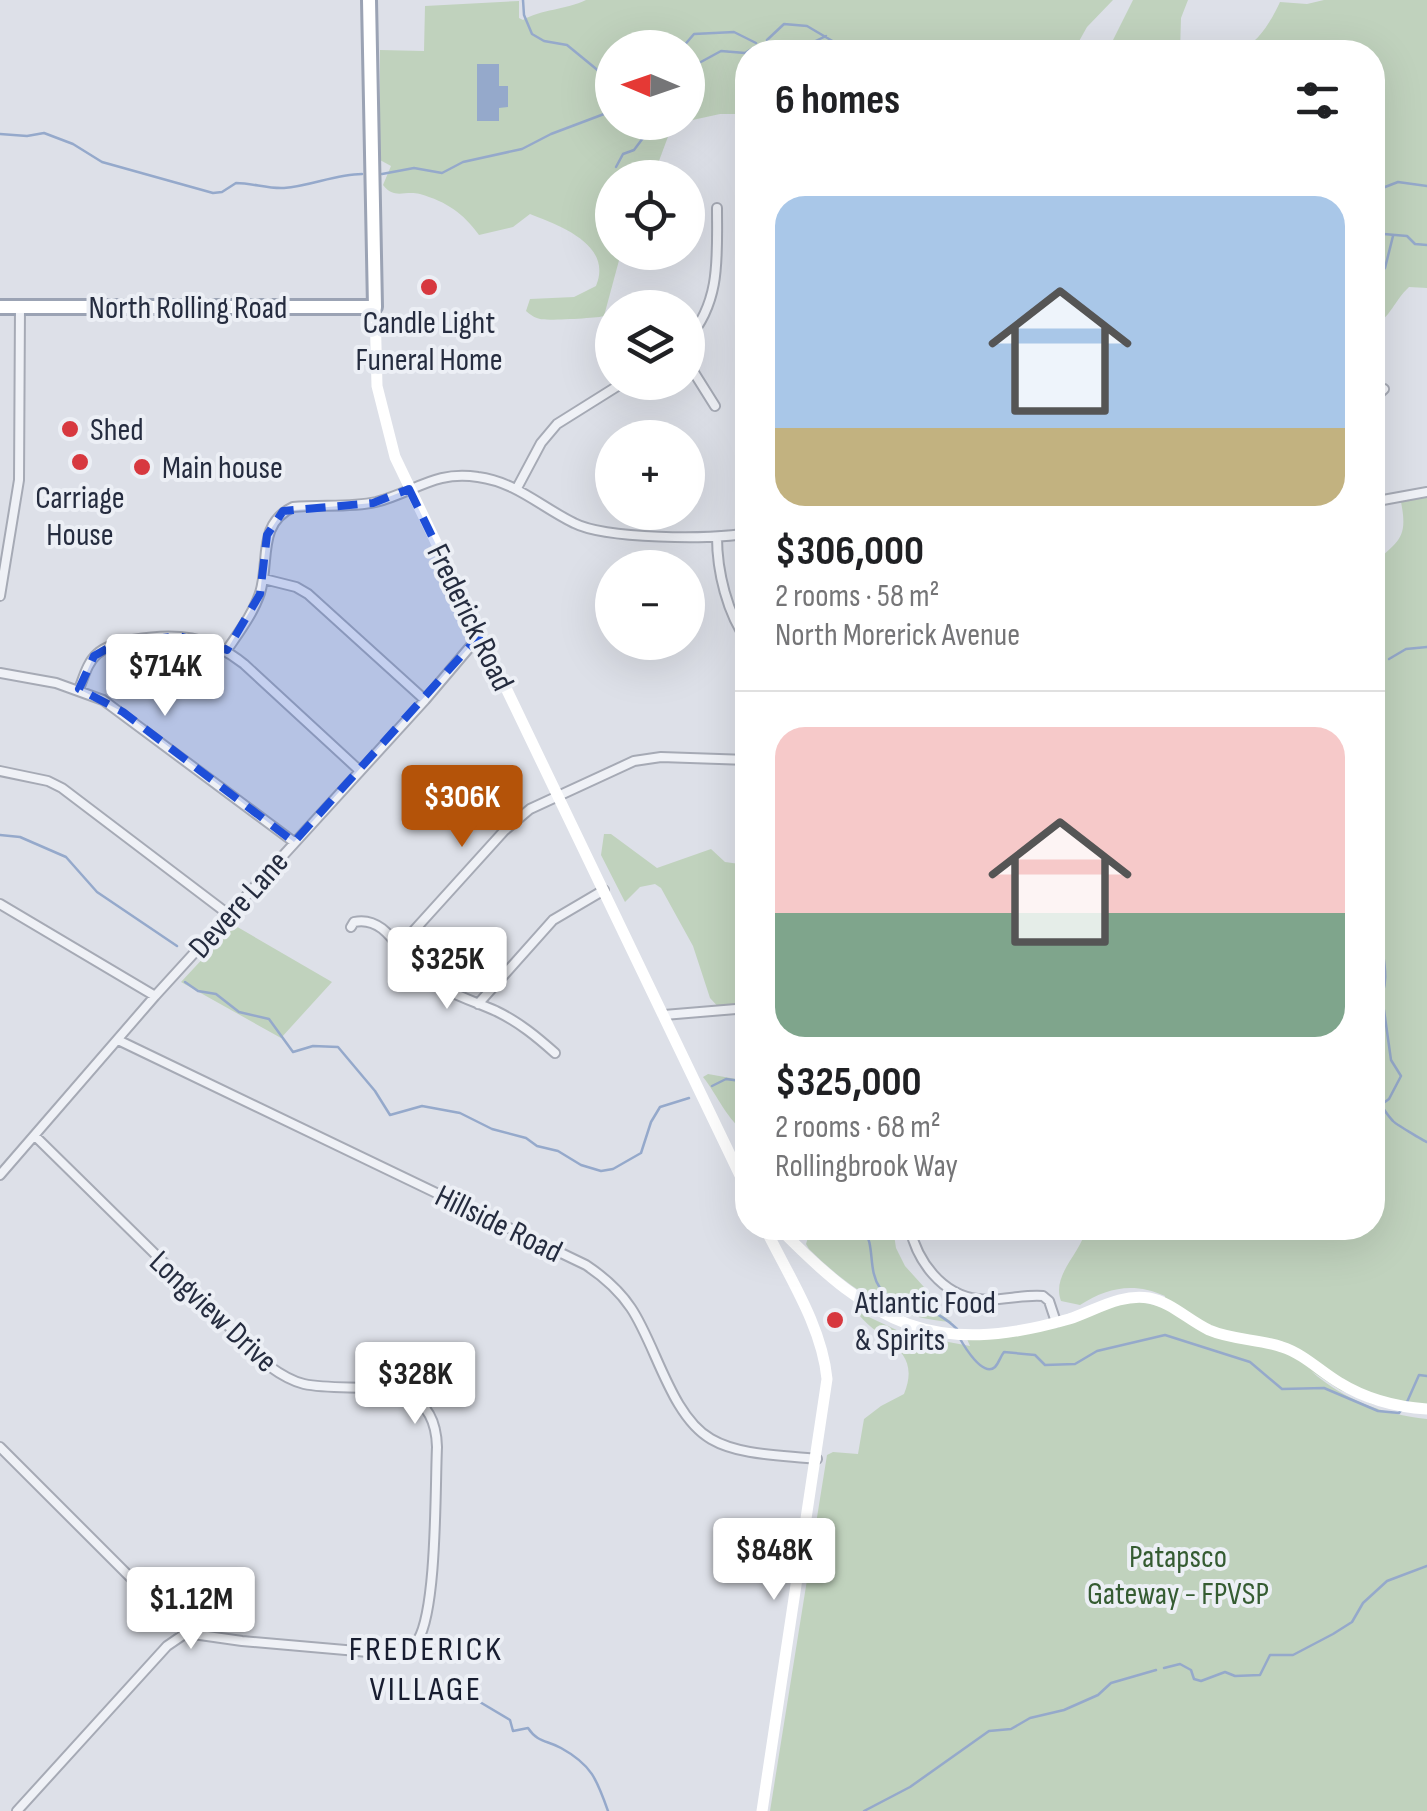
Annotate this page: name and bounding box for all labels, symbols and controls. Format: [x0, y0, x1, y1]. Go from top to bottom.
north arrow [595, 30, 705, 140]
map controls [595, 30, 705, 660]
icon: filters [1290, 73, 1345, 128]
text: 6 homes [775, 75, 900, 126]
button: locate [595, 160, 705, 270]
icon: home [970, 261, 1150, 441]
marker: Candle Light Funeral Home [418, 276, 440, 298]
street label: North Rolling Road [89, 289, 287, 328]
button: layers [595, 290, 705, 400]
place label: Candle Light Funeral Home [355, 304, 503, 380]
place label: Shed [90, 411, 144, 450]
marker: Shed [59, 418, 81, 440]
button: + [595, 420, 705, 530]
place label: Main house [162, 449, 283, 488]
marker: Carriage House [69, 451, 91, 473]
marker: Main house [131, 456, 153, 478]
place label: Carriage House [35, 479, 125, 555]
text: $306,000 [775, 526, 924, 577]
street label: Frederick Road [417, 538, 522, 697]
button: − [595, 550, 705, 660]
text: 2 rooms · 58 m² [775, 577, 940, 616]
text: North Morerick Avenue [775, 616, 1020, 655]
pin: $714K [95, 634, 235, 719]
text: $714K [128, 647, 202, 686]
pin: $306K [392, 765, 532, 850]
text: $306K [424, 778, 500, 817]
icon: home [970, 792, 1150, 972]
street label: Devere Lane [181, 843, 297, 967]
pin: $325K [377, 927, 517, 1012]
text: $325K [410, 940, 484, 979]
text: $325,000 [775, 1057, 922, 1108]
text: 2 rooms · 68 m² [775, 1108, 941, 1147]
text: Rollingbrook Way [775, 1147, 958, 1186]
street label: Hillside Road [429, 1177, 568, 1272]
street label: Longview Drive [141, 1243, 285, 1381]
place label: Atlantic Food & Spirits [854, 1284, 996, 1360]
marker: Atlantic Food & Spirits [824, 1309, 846, 1331]
pin: $328K [345, 1342, 485, 1427]
text: $328K [377, 1355, 453, 1394]
pin: $848K [704, 1518, 844, 1603]
text: $848K [735, 1531, 813, 1570]
park label: Patapsco Gateway - FPVSP [1087, 1538, 1269, 1614]
pin: $1.12M [110, 1567, 272, 1652]
text: $1.12M [149, 1580, 233, 1619]
district label: FREDERICK VILLAGE [349, 1628, 503, 1711]

